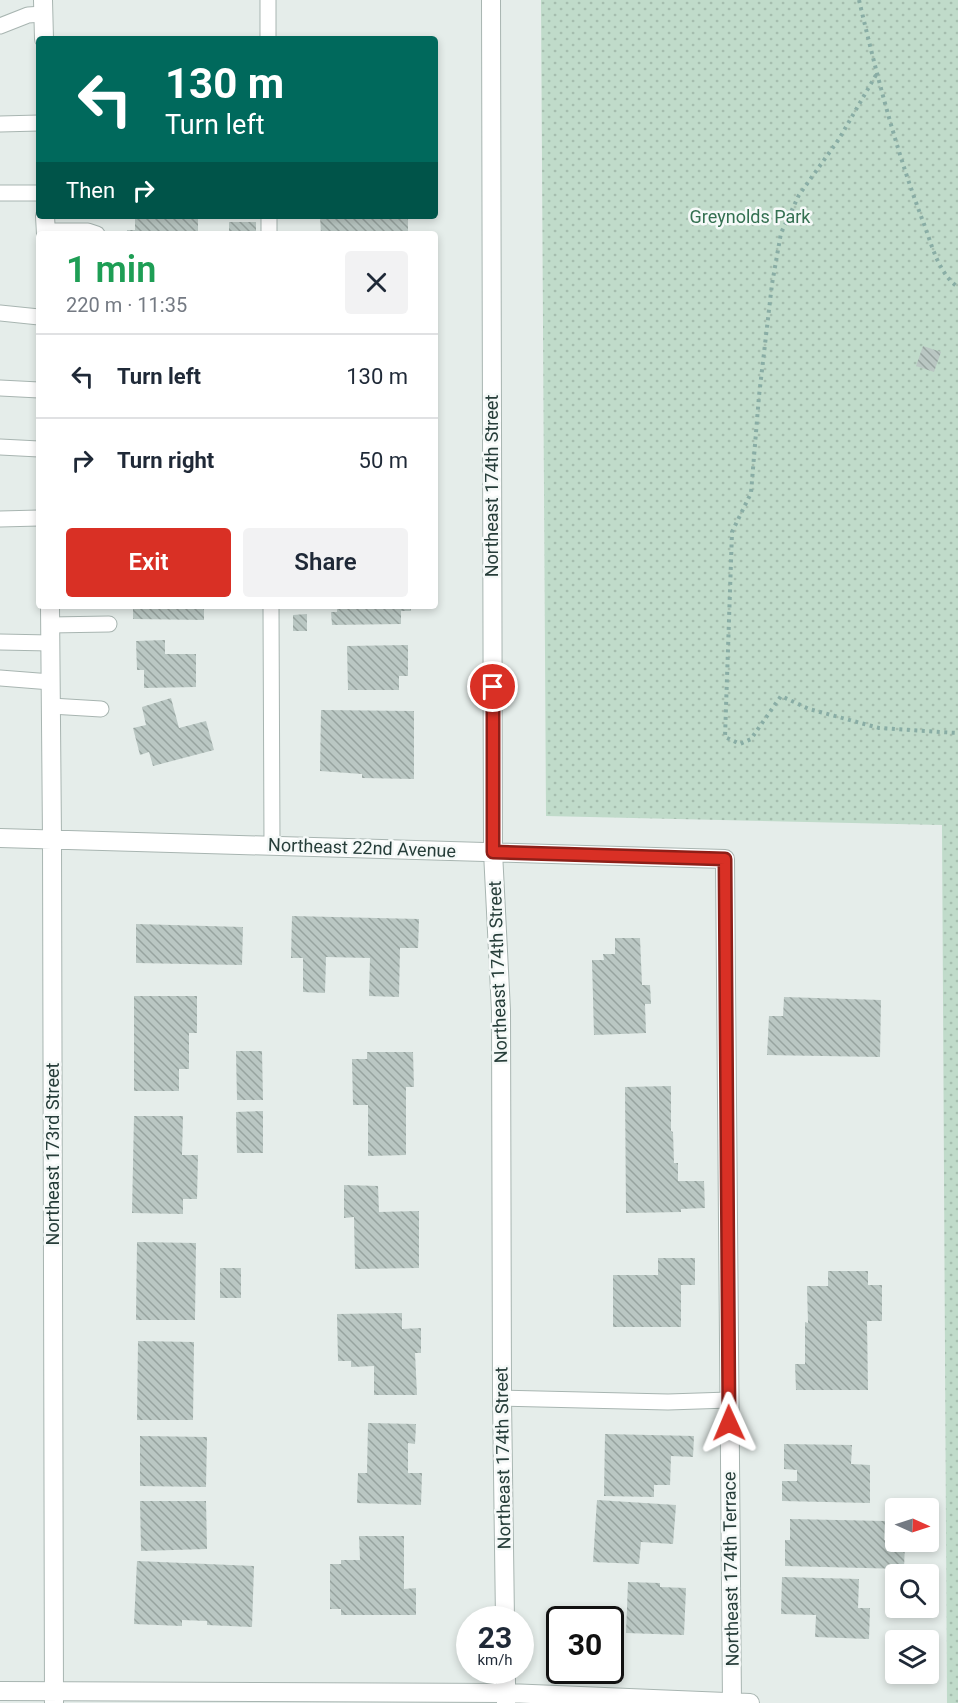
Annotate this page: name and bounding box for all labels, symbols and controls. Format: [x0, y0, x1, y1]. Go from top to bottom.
text: 130 m [165, 59, 284, 108]
icon: left [66, 60, 144, 138]
text: Turn left [165, 109, 265, 141]
icon: right [127, 174, 160, 207]
text: Then [66, 178, 115, 203]
park label: Greynolds Park [690, 206, 811, 227]
text: 1 min [66, 249, 156, 291]
button: close [345, 251, 408, 314]
text: 220 m · 11:35 [66, 293, 187, 317]
icon: left [66, 360, 99, 393]
text: Turn left [117, 364, 201, 389]
text: 130 m [346, 364, 408, 389]
street label: Northeast 174th Street [481, 395, 502, 577]
icon: right [66, 444, 99, 477]
text: Turn right [117, 448, 214, 473]
text: 50 m [359, 448, 408, 473]
button: Exit [66, 528, 231, 597]
button: Share [243, 528, 408, 597]
pin [467, 661, 518, 712]
icon: arrive [476, 670, 509, 703]
street label: Northeast 22nd Avenue [268, 834, 456, 861]
street label: Northeast 174th Street [484, 880, 511, 1064]
street label: Northeast 173rd Street [42, 1062, 63, 1245]
street label: Northeast 174th Street [490, 1366, 515, 1549]
position arrow [697, 1391, 761, 1455]
street label: Northeast 174th Terrace [718, 1471, 743, 1667]
north arrow [885, 1498, 939, 1552]
map controls [885, 1498, 939, 1684]
button: search [885, 1564, 939, 1618]
speed limit sign: 30 [546, 1606, 624, 1684]
text: 23 [478, 1620, 512, 1655]
button: layers [885, 1630, 939, 1684]
text: km/h [477, 1651, 513, 1669]

